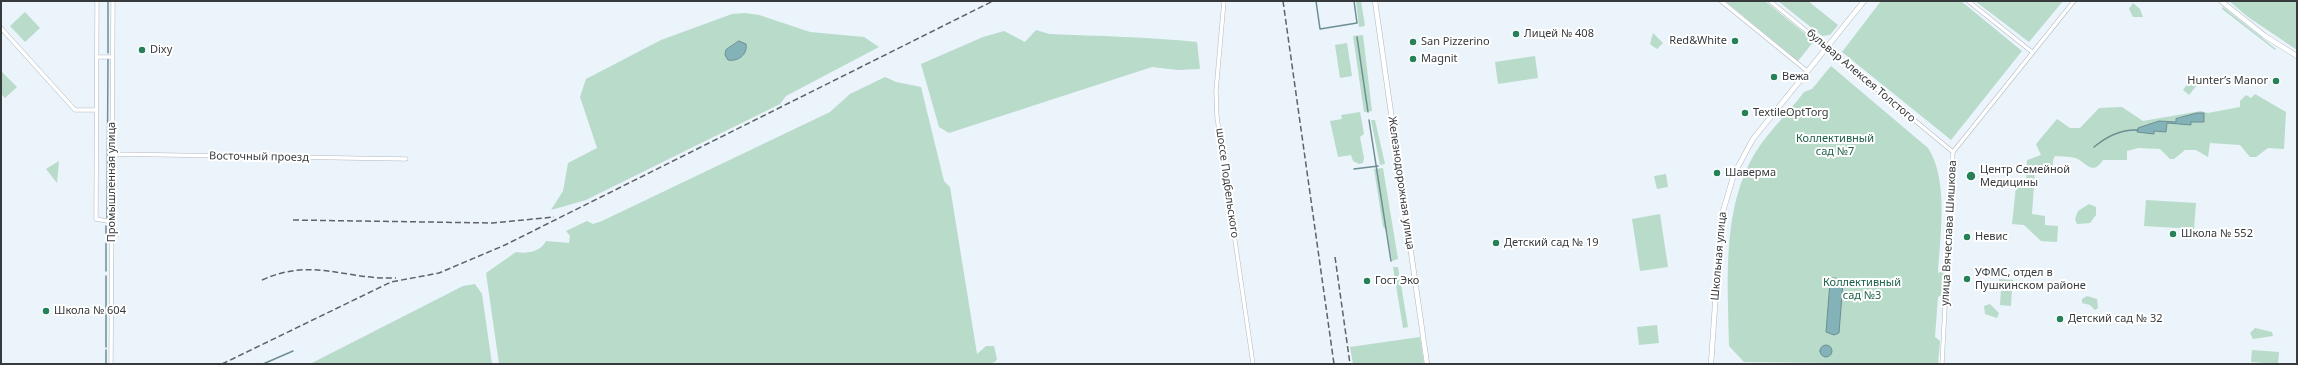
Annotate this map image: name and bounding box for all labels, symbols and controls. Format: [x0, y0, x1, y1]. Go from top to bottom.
place label: Лицей № 408 [1524, 27, 1594, 41]
street label: бульвар Алексея Толстого [1804, 27, 1918, 125]
marker: Лицей № 408 [1511, 29, 1521, 39]
place label: Red&White [1669, 34, 1727, 48]
place label: San Pizzerino [1421, 35, 1490, 49]
marker: Red&White [1730, 36, 1740, 46]
marker: San Pizzerino [1408, 37, 1418, 47]
place label: Dixy [150, 43, 172, 57]
marker: Dixy [137, 45, 147, 55]
place label: Magnit [1421, 52, 1458, 66]
marker: Magnit [1408, 54, 1418, 64]
place label: Вежа [1782, 70, 1809, 84]
marker: Вежа [1769, 72, 1779, 82]
place label: Hunter’s Manor [2187, 74, 2268, 88]
marker: Hunter’s Manor [2271, 76, 2281, 86]
place label: TextileOptTorg [1753, 106, 1829, 120]
marker: TextileOptTorg [1740, 108, 1750, 118]
street label: Железнодорожная улица [1385, 115, 1417, 251]
street label: Промышленная улица [105, 122, 119, 242]
street label: шоссе Подбельского [1213, 127, 1241, 239]
park label: Коллективный сад №7 [1796, 132, 1874, 158]
street label: Восточный проезд [209, 150, 309, 164]
street label: улица Вячеслава Шишкова [1939, 160, 1959, 306]
place label: Центр Семейной Медицины [1980, 163, 2070, 189]
place label: Шаверма [1725, 166, 1776, 180]
marker: Шаверма [1712, 168, 1722, 178]
marker: Центр Семейной Медицины [1965, 170, 1977, 182]
street label: Школьная улица [1709, 211, 1729, 301]
place label: Школа № 552 [2181, 227, 2253, 241]
marker: Школа № 552 [2168, 229, 2178, 239]
place label: Невис [1975, 230, 2008, 244]
marker: Невис [1962, 232, 1972, 242]
place label: Детский сад № 19 [1504, 236, 1599, 250]
marker: Детский сад № 19 [1491, 238, 1501, 248]
place label: УФМС, отдел в Пушкинском районе [1975, 266, 2086, 292]
place label: Гост Эко [1375, 274, 1419, 288]
marker: УФМС, отдел в Пушкинском районе [1962, 274, 1972, 284]
marker: Гост Эко [1362, 276, 1372, 286]
park label: Коллективный сад №3 [1823, 276, 1901, 302]
place label: Школа № 604 [54, 304, 126, 318]
marker: Школа № 604 [41, 306, 51, 316]
place label: Детский сад № 32 [2068, 312, 2163, 326]
marker: Детский сад № 32 [2055, 314, 2065, 324]

